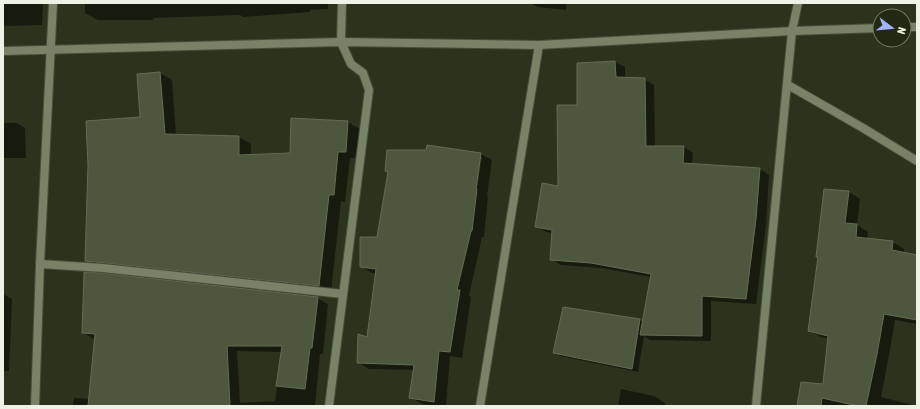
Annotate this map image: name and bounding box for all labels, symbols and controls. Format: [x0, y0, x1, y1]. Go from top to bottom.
north arrow [872, 8, 912, 48]
text: N [895, 26, 908, 36]

